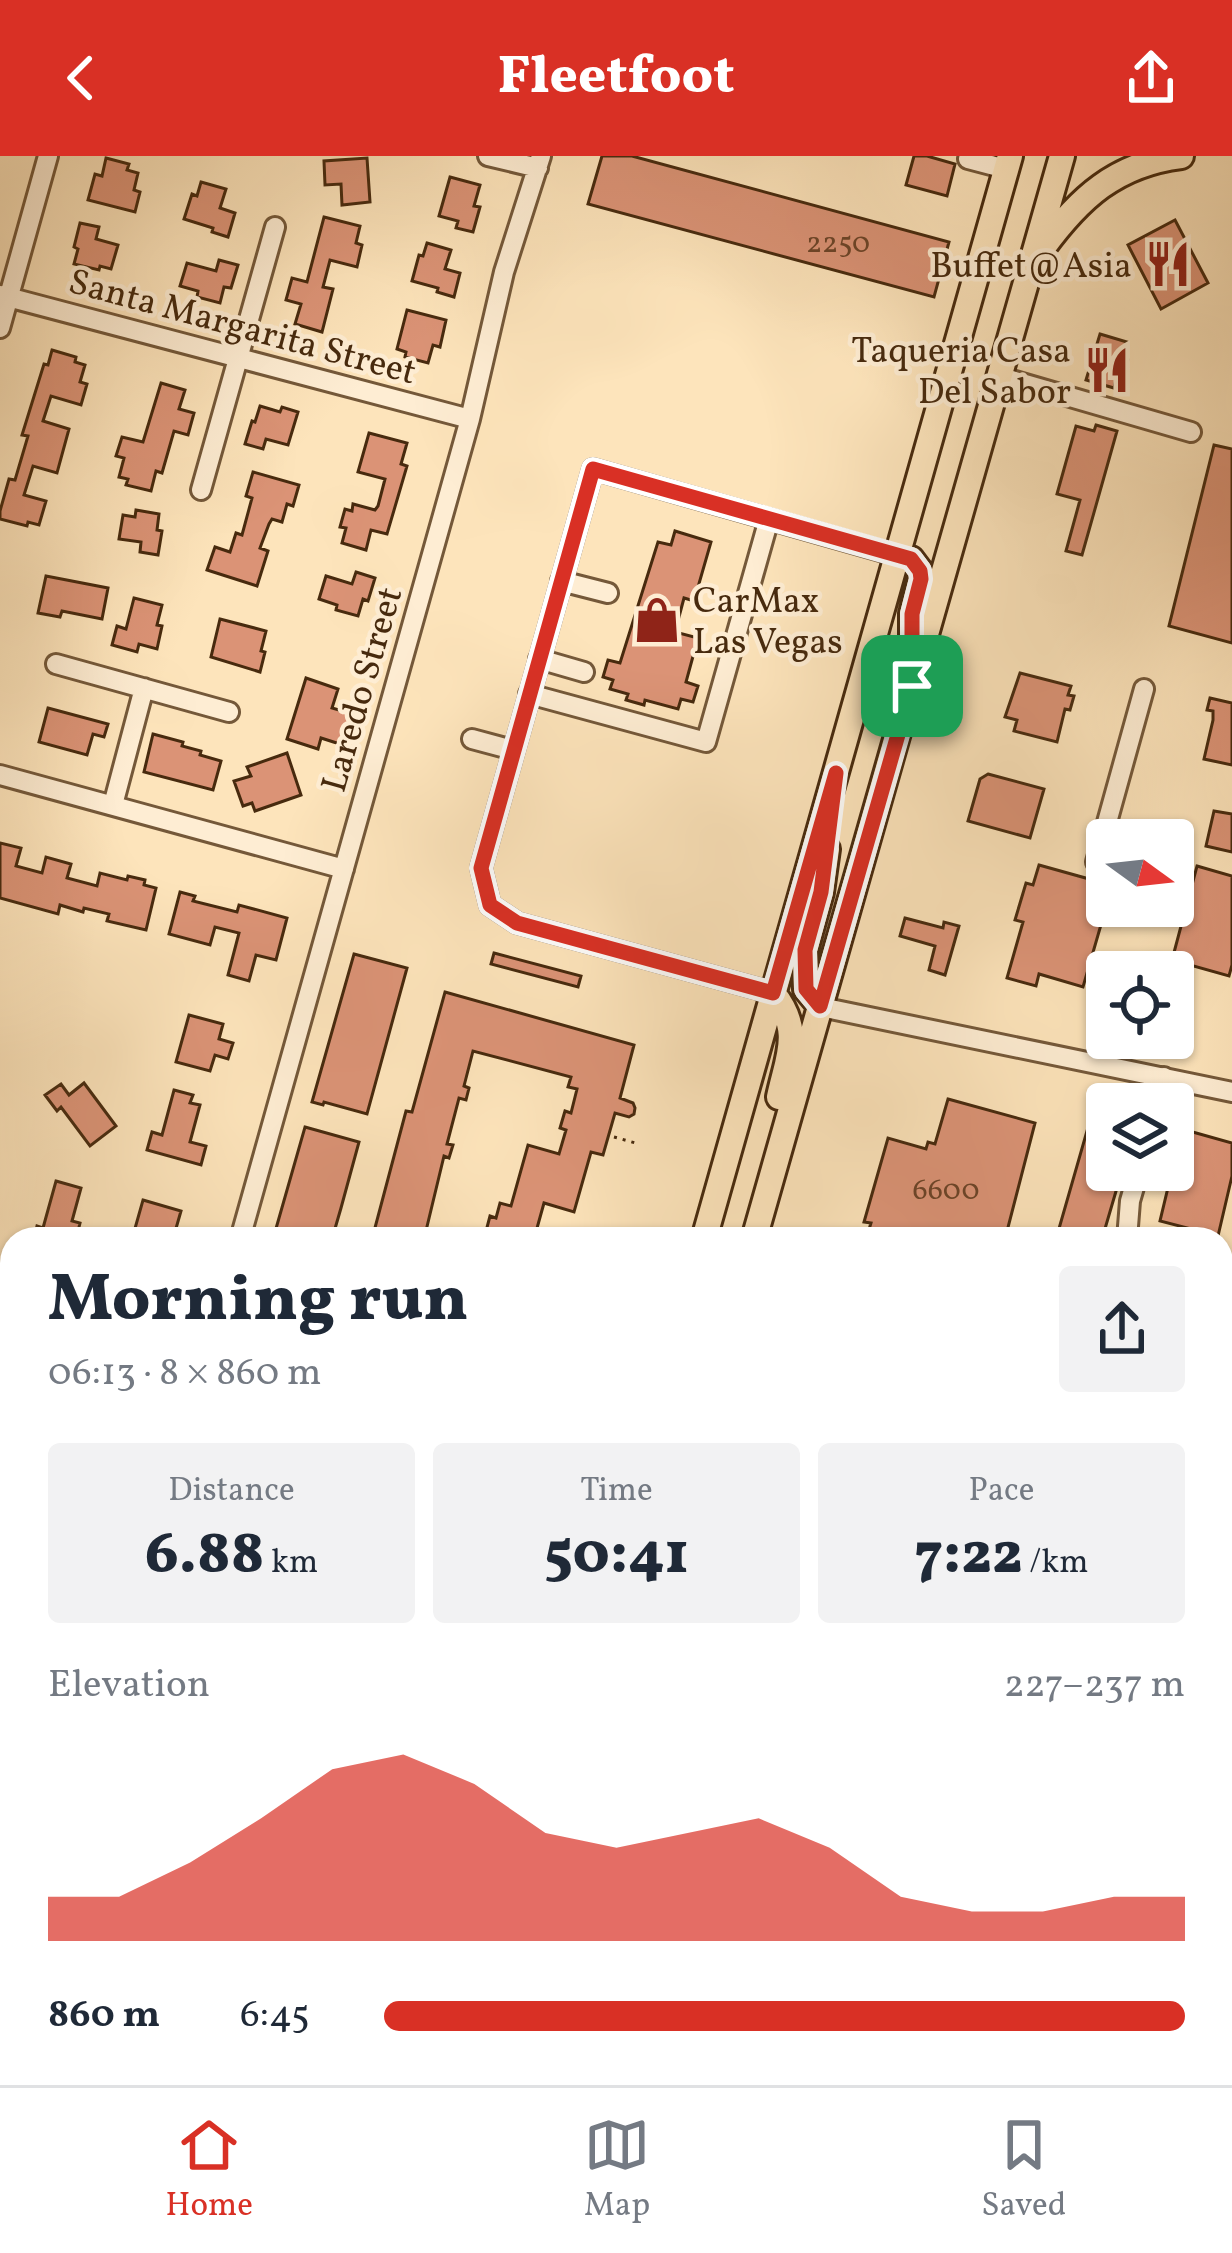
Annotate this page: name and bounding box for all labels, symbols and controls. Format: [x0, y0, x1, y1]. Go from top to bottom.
text: Fleetfoot [498, 41, 734, 116]
icon: back [48, 45, 114, 111]
icon: share [1118, 45, 1184, 111]
house number: 2250 [806, 223, 870, 265]
restaurant icon: Buffet@Asia [1143, 239, 1193, 289]
place label: Buffet@Asia [930, 243, 1132, 293]
street label: Santa Margarita Street [63, 258, 421, 399]
place label: Taqueria Casa Del Sabor [851, 328, 1071, 419]
restaurant icon: Taqueria Casa Del Sabor [1082, 345, 1132, 395]
place label: CarMax Las Vegas [693, 578, 843, 669]
street label: Laredo Street [311, 582, 417, 799]
shop icon: CarMax Las Vegas [632, 595, 682, 645]
pin [861, 635, 963, 737]
icon: arrive [879, 653, 945, 719]
north arrow [1086, 819, 1194, 927]
map controls [1086, 819, 1194, 1191]
button: locate [1086, 951, 1194, 1059]
button: layers [1086, 1083, 1194, 1191]
house number: 6600 [912, 1170, 980, 1212]
text: Morning run [48, 1256, 469, 1348]
button: share [1059, 1266, 1185, 1392]
text: 06:13 · 8 × 860 m [48, 1347, 321, 1401]
text: Distance [168, 1469, 295, 1515]
text: Time [580, 1469, 653, 1515]
text: Pace [969, 1469, 1035, 1515]
text: 6.88 [145, 1515, 264, 1598]
text: 50:41 [544, 1515, 689, 1598]
text: 7:22 [914, 1515, 1023, 1598]
text: km [264, 1541, 318, 1587]
text: /km [1023, 1541, 1089, 1587]
text: Elevation [48, 1659, 210, 1713]
text: 227–237 m [1004, 1659, 1185, 1713]
text: 860 m [48, 1989, 160, 2043]
text: 6:45 [240, 1989, 310, 2043]
tab: Home [166, 2112, 253, 2230]
tab: Map [584, 2112, 650, 2230]
tab: Saved [981, 2112, 1066, 2230]

